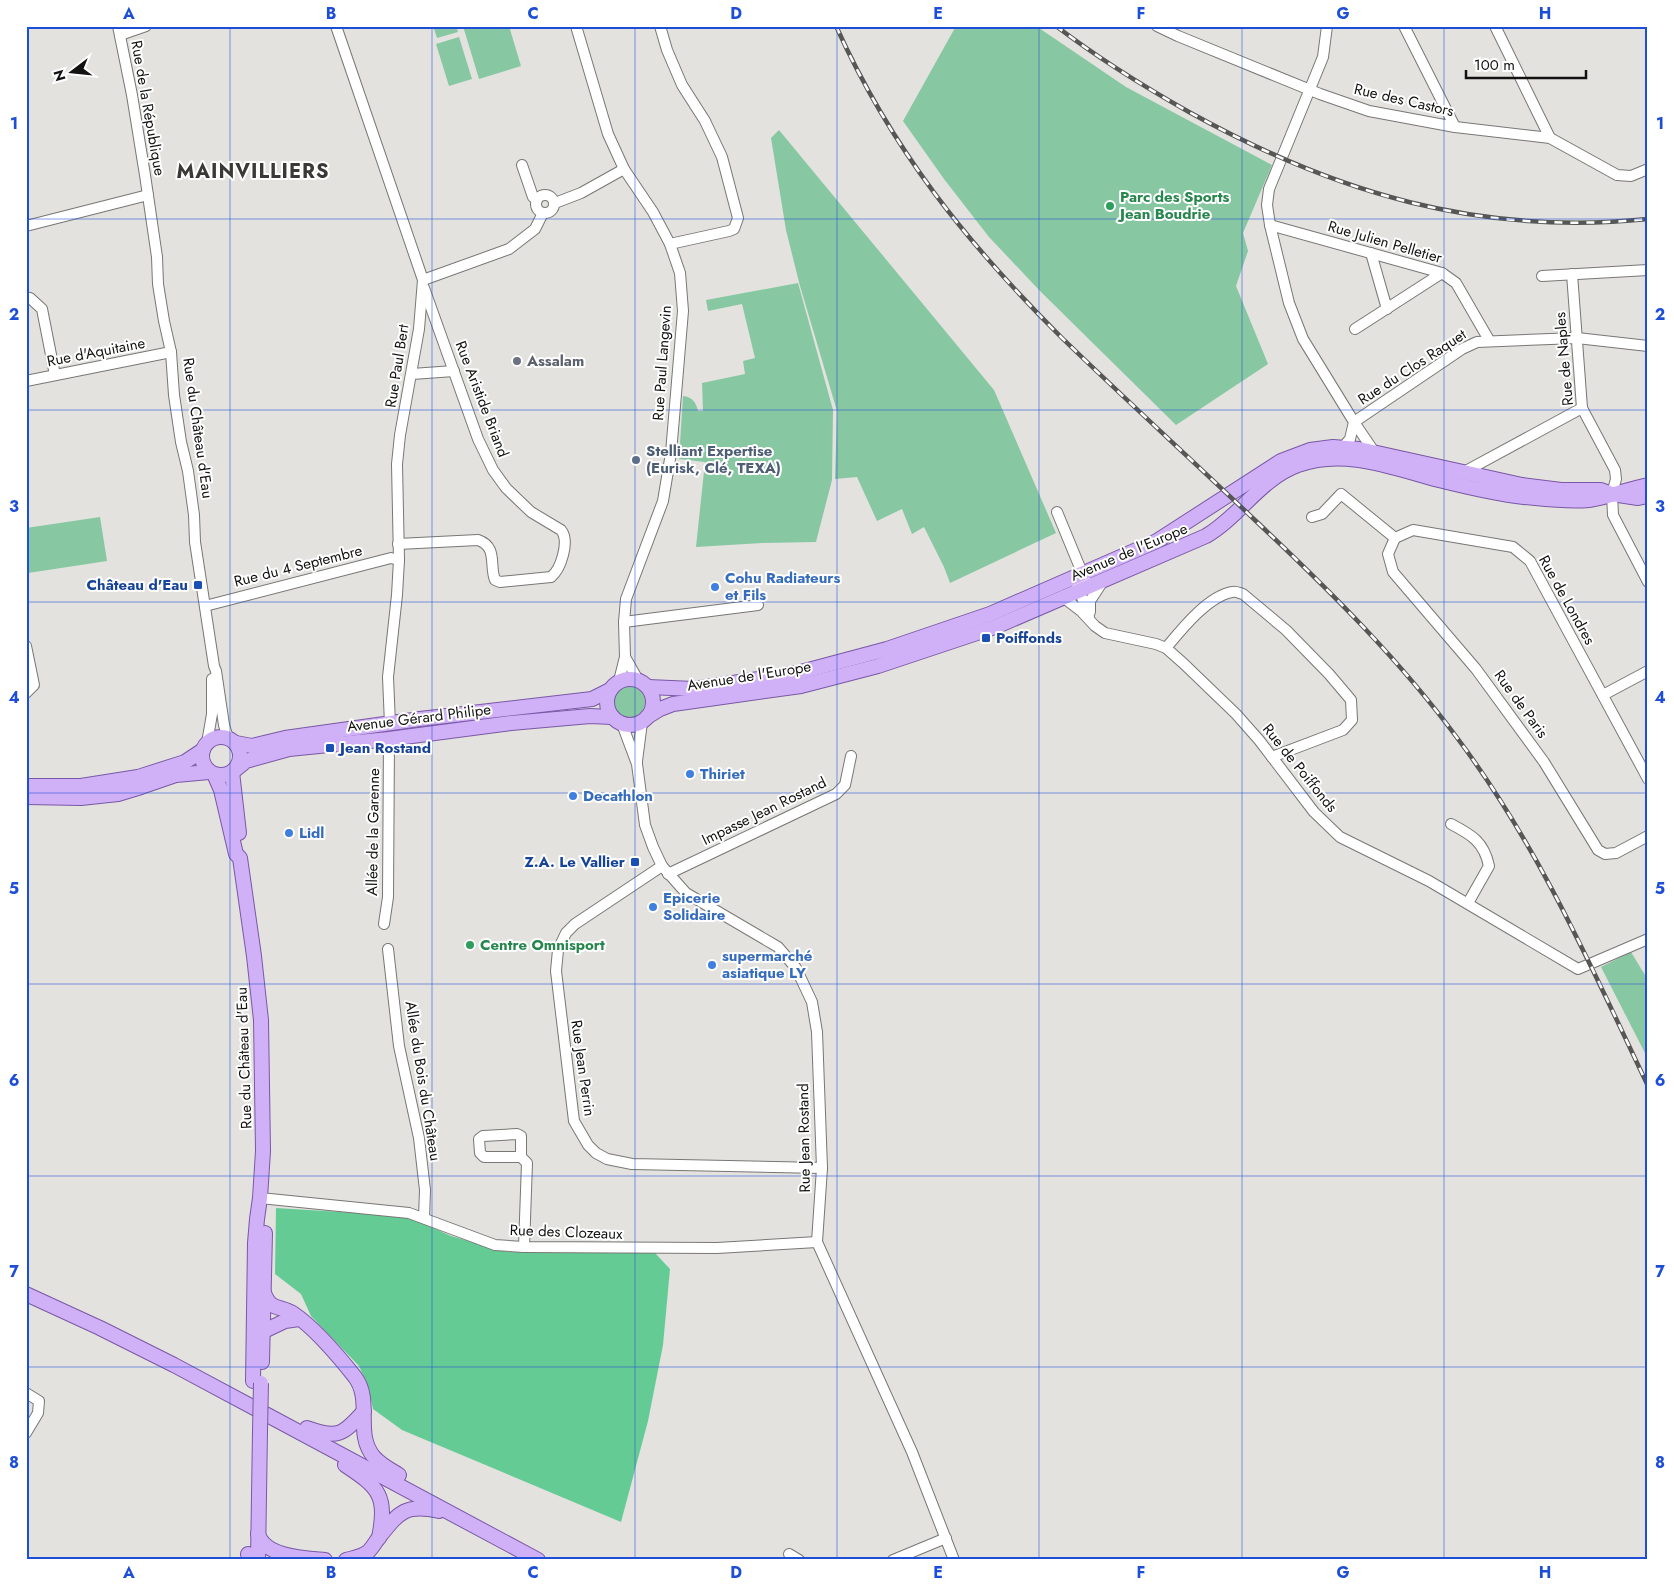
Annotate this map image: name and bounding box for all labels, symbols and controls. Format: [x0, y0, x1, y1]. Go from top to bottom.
text: A [122, 2, 135, 25]
text: B [326, 2, 336, 25]
text: C [527, 2, 539, 25]
text: D [730, 2, 742, 25]
text: E [933, 2, 943, 25]
text: F [1137, 2, 1145, 25]
text: G [1336, 2, 1350, 25]
text: H [1539, 2, 1551, 25]
street label: Rue de la République [125, 39, 171, 178]
north arrow [48, 48, 98, 98]
scale bar [1466, 48, 1586, 80]
text: 100 m [1474, 54, 1515, 76]
text: N [48, 67, 71, 84]
street label: Rue des Castors [1352, 78, 1456, 122]
text: 1 [10, 112, 18, 135]
text: 1 [1656, 112, 1664, 135]
district label: MAINVILLIERS [177, 157, 329, 186]
place label: Parc des Sports Jean Boudrie [1117, 186, 1229, 225]
marker: Parc des Sports Jean Boudrie [1104, 200, 1116, 212]
street label: Rue Julien Pelletier [1325, 215, 1446, 269]
text: 2 [9, 303, 19, 326]
text: 2 [1655, 303, 1665, 326]
street label: Rue Paul Langevin [647, 305, 677, 421]
street label: Rue de Naples [1549, 311, 1579, 407]
street label: Rue Paul Bert [380, 322, 415, 409]
street label: Rue du Clos Raquet [1353, 323, 1471, 410]
street label: Rue d'Aquitaine [45, 332, 147, 372]
street label: Rue Aristide Briand [450, 338, 514, 460]
place label: Assalam [526, 350, 584, 372]
marker: Assalam [511, 355, 523, 367]
street label: Rue du Château d'Eau [177, 356, 219, 500]
place label: Stelliant Expertise (Eurisk, Clé, TEXA) [646, 440, 781, 479]
marker: Stelliant Expertise (Eurisk, Clé, TEXA) [630, 454, 642, 466]
text: 3 [9, 495, 19, 518]
text: 3 [1655, 495, 1665, 518]
street label: Avenue de l'Europe [1067, 517, 1191, 587]
street label: Rue du 4 Septembre [232, 539, 365, 593]
street label: Rue de Londres [1533, 551, 1601, 649]
place label: Cohu Radiateurs et Fils [725, 567, 840, 606]
place label: Château d'Eau [87, 574, 188, 596]
marker: Château d'Eau [192, 579, 204, 591]
marker: Cohu Radiateurs et Fils [709, 581, 721, 593]
place label: Poiffonds [996, 627, 1062, 649]
marker: Poiffonds [980, 632, 992, 644]
street label: Avenue de l'Europe [685, 655, 813, 697]
street label: Rue de Paris [1489, 665, 1553, 743]
text: 4 [8, 686, 20, 709]
text: 4 [1654, 686, 1666, 709]
street label: Avenue Gérard Philipe [346, 698, 492, 738]
street label: Rue de Poiffonds [1257, 719, 1343, 817]
place label: Jean Rostand [337, 737, 431, 759]
marker: Jean Rostand [324, 742, 336, 754]
place label: Thiriet [700, 763, 745, 785]
street label: Allée de la Garenne [361, 768, 385, 896]
marker: Thiriet [684, 768, 696, 780]
street label: Impasse Jean Rostand [698, 771, 830, 851]
place label: Decathlon [583, 785, 653, 807]
marker: Decathlon [567, 790, 579, 802]
place label: Lidl [299, 822, 324, 844]
marker: Lidl [283, 827, 295, 839]
place label: Z.A. Le Vallier [524, 851, 626, 873]
marker: Z.A. Le Vallier [629, 856, 641, 868]
text: 5 [9, 877, 19, 900]
text: 5 [1655, 877, 1665, 900]
place label: Epicerie Solidaire [663, 887, 726, 926]
marker: Epicerie Solidaire [647, 901, 659, 913]
place label: Centre Omnisport [480, 934, 605, 956]
marker: Centre Omnisport [464, 939, 476, 951]
place label: supermarché asiatique LY [722, 945, 813, 984]
marker: supermarché asiatique LY [706, 959, 718, 971]
street label: Rue du Château d'Eau [231, 987, 257, 1129]
street label: Allée du Bois du Château [400, 1000, 446, 1162]
street label: Rue Jean Perrin [565, 1018, 601, 1118]
text: 6 [9, 1069, 19, 1092]
text: 6 [1655, 1069, 1665, 1092]
street label: Rue Jean Rostand [792, 1083, 816, 1193]
street label: Rue des Clozeaux [509, 1219, 623, 1245]
text: 7 [9, 1260, 19, 1283]
text: 7 [1655, 1260, 1665, 1283]
text: 8 [9, 1451, 19, 1474]
text: 8 [1655, 1451, 1665, 1474]
text: A [122, 1561, 135, 1584]
text: B [326, 1561, 336, 1584]
text: C [527, 1561, 539, 1584]
text: D [730, 1561, 742, 1584]
text: E [933, 1561, 943, 1584]
text: F [1137, 1561, 1145, 1584]
text: G [1336, 1561, 1350, 1584]
text: H [1539, 1561, 1551, 1584]

